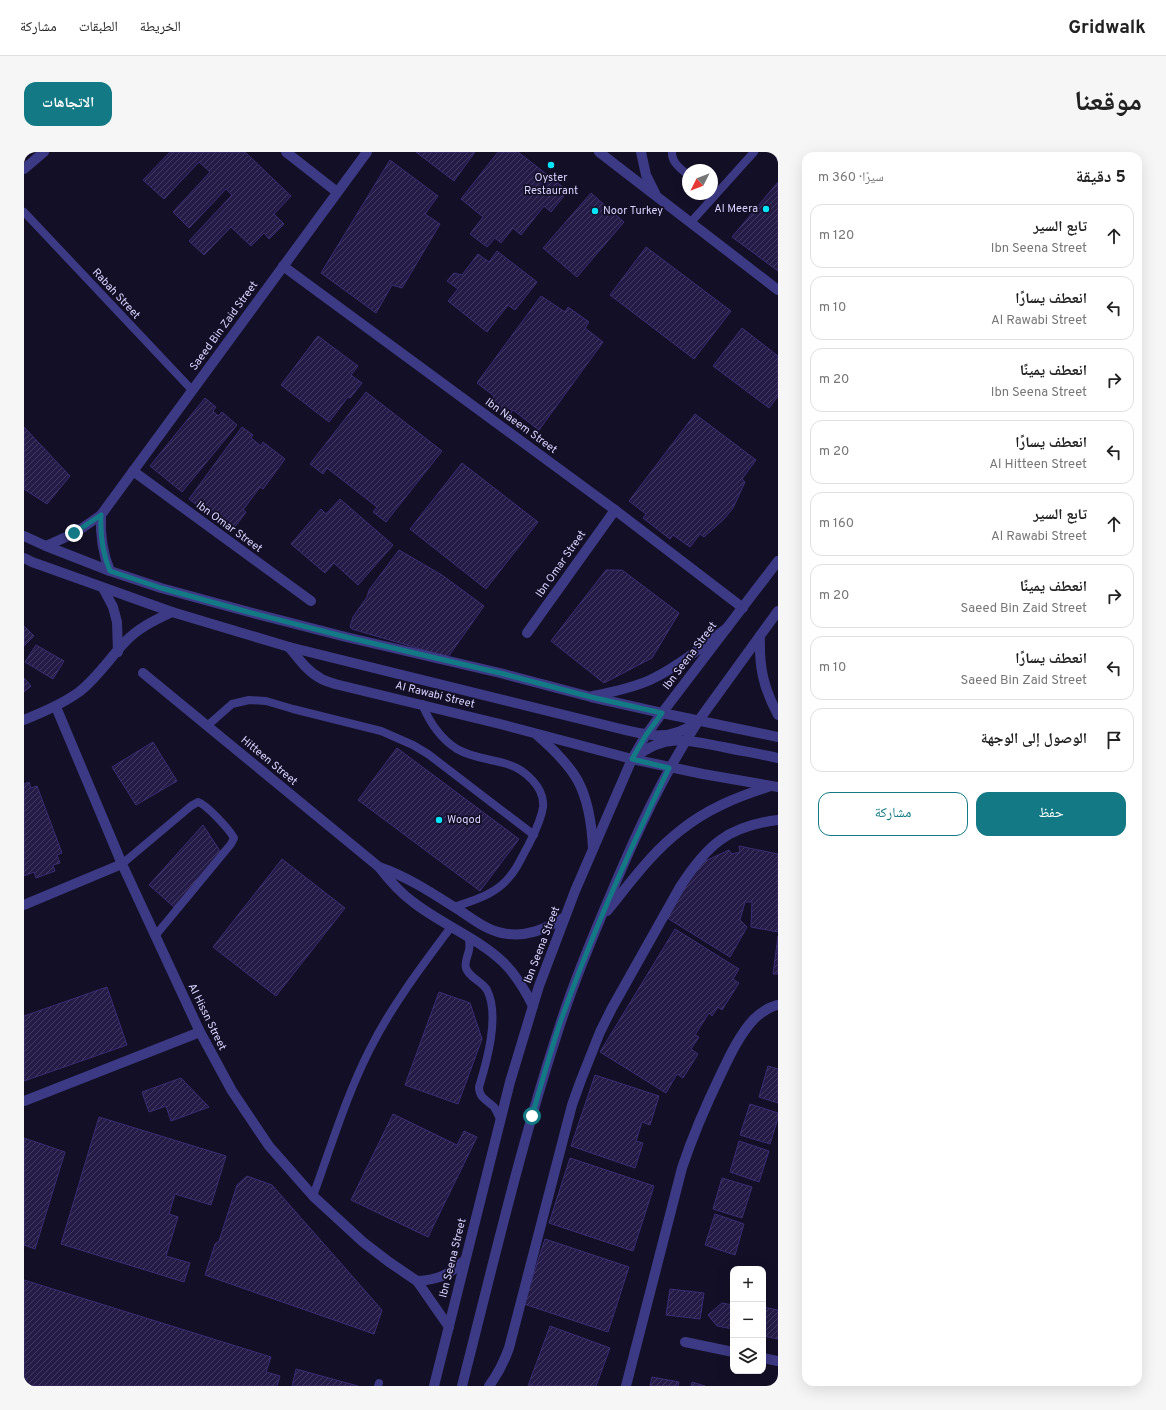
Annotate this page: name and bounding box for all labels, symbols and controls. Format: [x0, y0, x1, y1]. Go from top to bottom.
text: Gridwalk [1068, 16, 1146, 40]
text: مشاركة [20, 19, 57, 36]
text: الطبقات [79, 19, 118, 36]
text: الخريطة [140, 19, 181, 36]
button: الاتجاهات [24, 82, 112, 126]
text: موقعنا [1074, 85, 1142, 121]
marker: Oyster Restaurant [546, 160, 556, 170]
north arrow [682, 164, 718, 200]
text: 5 دقيقة [1076, 167, 1126, 189]
text: سيرًا · 360 m [818, 170, 884, 186]
place label: Oyster Restaurant [524, 171, 578, 198]
place label: Al Meera [714, 202, 758, 216]
place label: Noor Turkey [603, 204, 663, 218]
marker: Al Meera [761, 204, 771, 214]
marker: Noor Turkey [590, 206, 600, 216]
text: تابع السير [1033, 218, 1087, 237]
icon: ahead [1103, 225, 1125, 247]
text: 120 m [819, 228, 854, 244]
text: Ibn Seena Street [991, 241, 1087, 257]
street label: Rabah Street [89, 266, 143, 322]
street label: Saeed Bin Zaid Street [187, 279, 261, 373]
text: انعطف يسارًا [1015, 290, 1087, 309]
icon: left [1103, 297, 1125, 319]
text: 10 m [819, 300, 846, 316]
text: Al Rawabi Street [991, 313, 1087, 329]
text: انعطف يمينًا [1020, 362, 1087, 381]
icon: right [1103, 369, 1125, 391]
text: 20 m [819, 372, 849, 388]
text: Ibn Seena Street [991, 385, 1087, 401]
street label: Ibn Naeem Street [482, 395, 560, 457]
text: انعطف يسارًا [1015, 434, 1087, 453]
icon: left [1103, 441, 1125, 463]
text: 20 m [819, 444, 849, 460]
text: Al Hitteen Street [989, 457, 1087, 473]
street label: Ibn Omar Street [193, 498, 265, 556]
text: تابع السير [1033, 506, 1087, 525]
icon: ahead [1103, 513, 1125, 535]
text: 160 m [819, 516, 854, 532]
route end [65, 524, 83, 542]
street label: Ibn Omar Street [533, 528, 589, 600]
text: Al Rawabi Street [991, 529, 1087, 545]
text: انعطف يمينًا [1020, 578, 1087, 597]
icon: right [1103, 585, 1125, 607]
text: 20 m [819, 588, 849, 604]
text: Saeed Bin Zaid Street [960, 601, 1087, 617]
street label: Ibn Seena Street [660, 619, 720, 693]
text: انعطف يسارًا [1015, 650, 1087, 669]
icon: left [1103, 657, 1125, 679]
text: 10 m [819, 660, 846, 676]
text: Saeed Bin Zaid Street [960, 673, 1087, 689]
street label: Al Rawabi Street [394, 678, 476, 712]
icon: arrive [1103, 729, 1125, 751]
text: الوصول إلى الوجهة [981, 730, 1087, 749]
street label: Hitteen Street [238, 733, 300, 789]
button: مشاركة [818, 792, 968, 836]
button: حفظ [976, 792, 1126, 836]
place label: Woqod [447, 813, 481, 827]
marker: Woqod [434, 815, 444, 825]
street label: Ibn Seena Street [521, 904, 563, 986]
street label: Al Hissn Street [185, 981, 229, 1053]
route start [523, 1107, 541, 1125]
street label: Ibn Seena Street [436, 1217, 470, 1299]
map controls [730, 1266, 766, 1374]
button: + [730, 1266, 766, 1302]
button: − [730, 1302, 766, 1338]
button: layers [730, 1338, 766, 1374]

